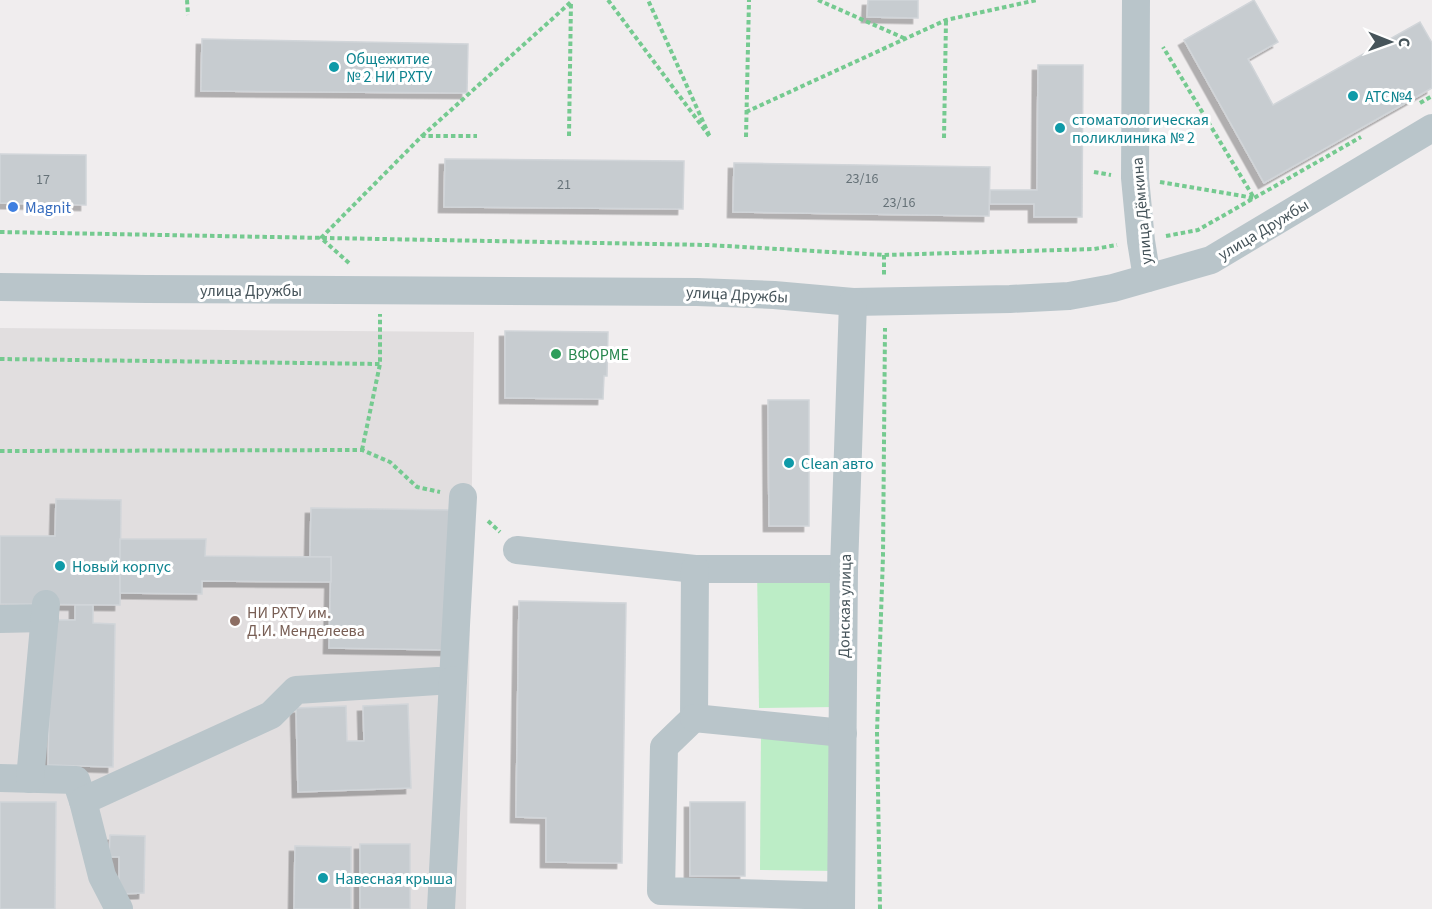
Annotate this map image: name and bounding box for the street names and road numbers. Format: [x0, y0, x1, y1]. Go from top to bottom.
street label: улица Дёмкина [1126, 156, 1158, 265]
street label: улица Дружбы [1214, 194, 1313, 266]
street label: улица Дружбы [200, 280, 302, 302]
street label: улица Дружбы [685, 281, 789, 309]
street label: Донская улица [833, 554, 857, 658]

